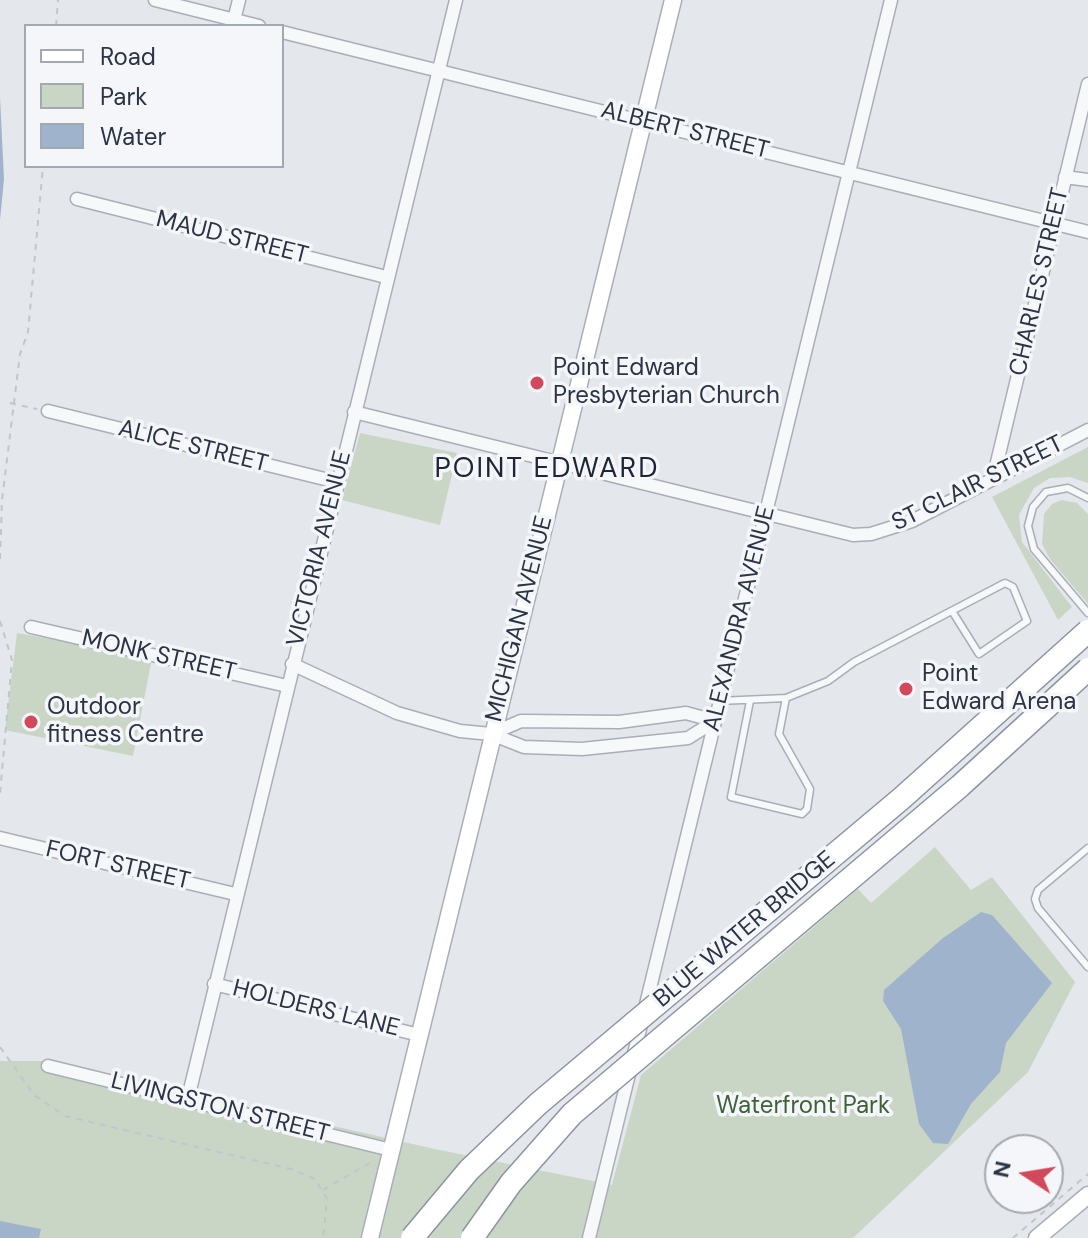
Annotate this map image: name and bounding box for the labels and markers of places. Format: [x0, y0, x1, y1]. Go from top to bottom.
place label: Point Edward Presbyterian Church [553, 355, 780, 411]
marker: Point Edward Presbyterian Church [528, 374, 546, 392]
place label: Point Edward Arena [922, 661, 1076, 717]
marker: Point Edward Arena [897, 680, 915, 698]
place label: Outdoor fitness Centre [47, 694, 204, 750]
marker: Outdoor fitness Centre [22, 713, 40, 731]

